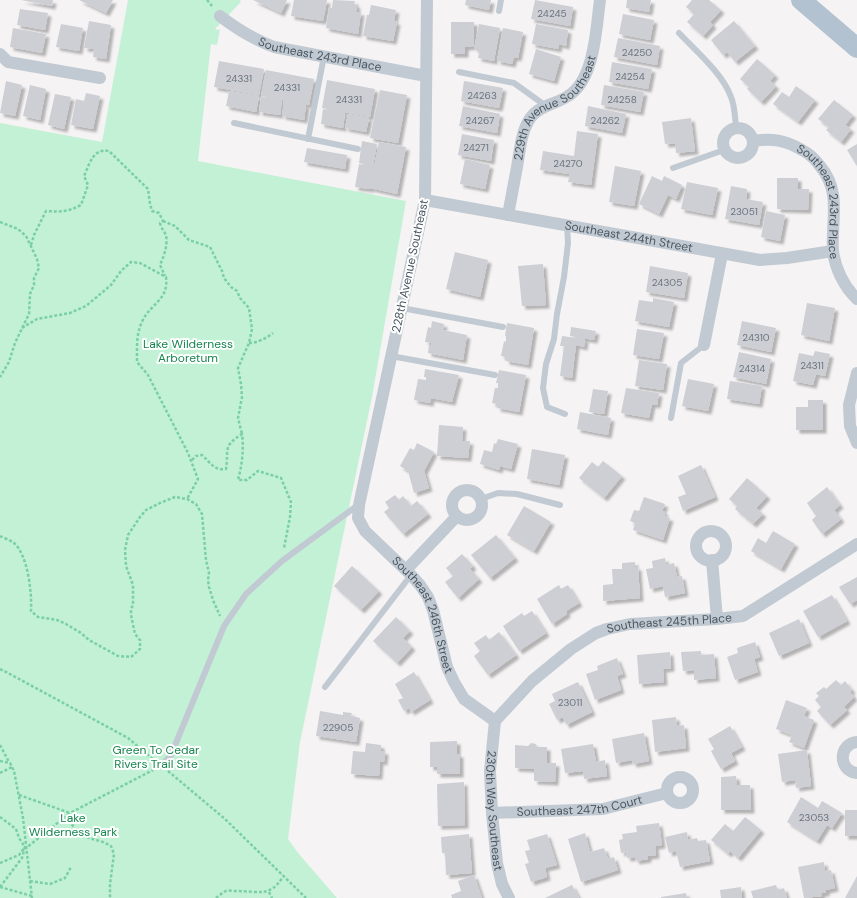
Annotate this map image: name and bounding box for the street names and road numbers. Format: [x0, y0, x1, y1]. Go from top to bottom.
street label: Southeast 243rd Place [256, 33, 383, 75]
street label: 229th Avenue Southeast [510, 53, 600, 161]
street label: Southeast 243rd Place [794, 141, 842, 261]
street label: 228th Avenue Southeast [388, 198, 432, 334]
street label: Southeast 244th Street [563, 217, 694, 256]
street label: Southeast 246th Street [388, 553, 457, 676]
street label: Southeast 245th Place [605, 609, 733, 637]
street label: 230th Way Southeast [482, 750, 507, 873]
street label: Southeast 247th Court [516, 791, 644, 820]

